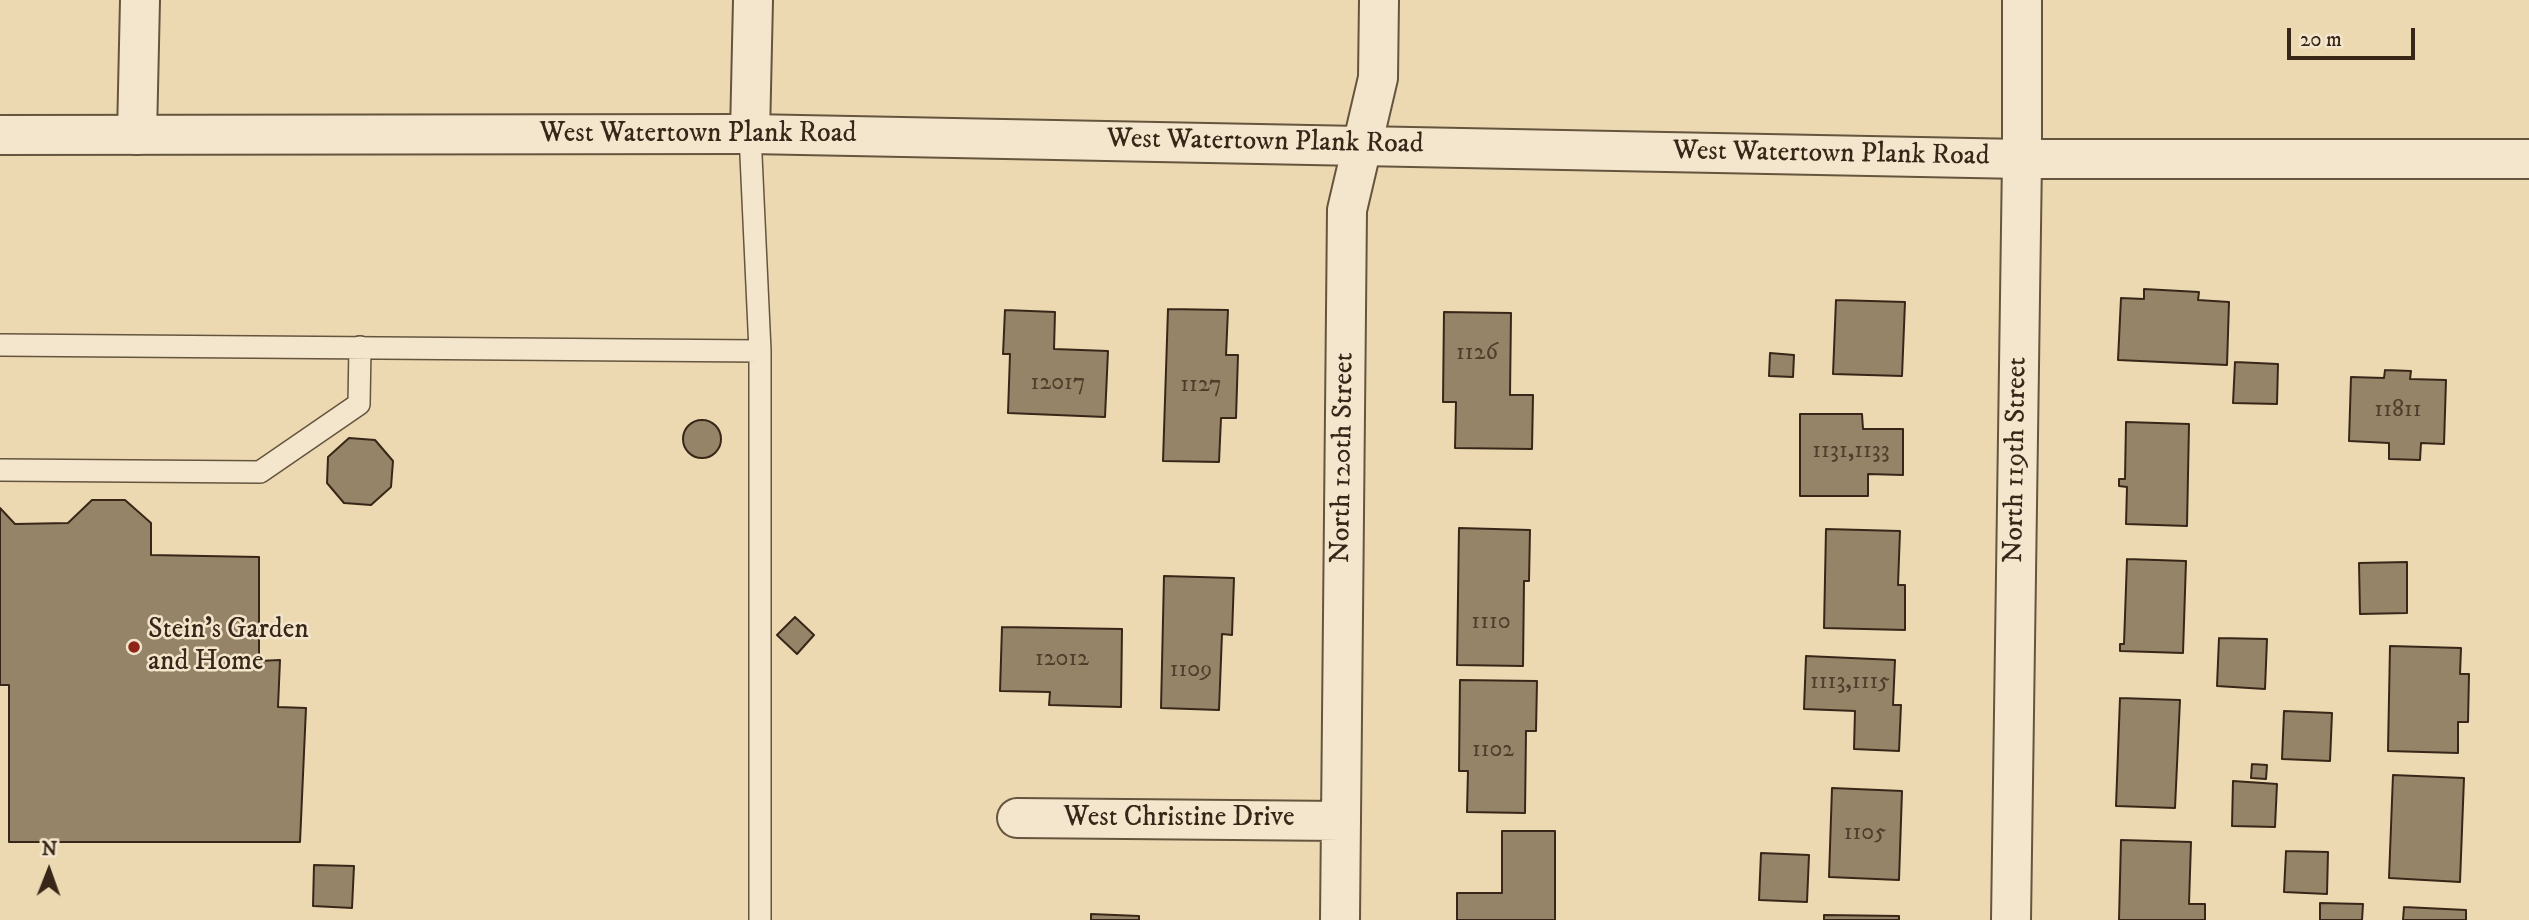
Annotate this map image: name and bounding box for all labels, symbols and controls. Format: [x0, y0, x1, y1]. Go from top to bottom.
scale bar [2291, 14, 2419, 58]
text: 20 m [2300, 27, 2342, 53]
street label: West Watertown Plank Road [539, 118, 857, 152]
street label: West Watertown Plank Road [1106, 123, 1424, 163]
street label: West Watertown Plank Road [1672, 135, 1990, 175]
house number: 1126 [1456, 340, 1498, 368]
street label: North 120th Street [1325, 352, 1363, 564]
street label: North 119th Street [1998, 357, 2036, 563]
house number: 12017 [1031, 370, 1085, 398]
house number: 1127 [1180, 372, 1222, 400]
house number: 11811 [2374, 397, 2422, 425]
house number: 1131,1133 [1812, 438, 1890, 466]
house number: 1110 [1471, 609, 1511, 637]
place label: Stein's Garden and Home [148, 614, 309, 680]
marker: Stein's Garden and Home [126, 639, 142, 655]
house number: 12012 [1035, 646, 1089, 674]
house number: 1109 [1170, 657, 1212, 685]
house number: 1113,1115 [1810, 669, 1890, 697]
house number: 1102 [1472, 737, 1514, 765]
street label: West Christine Drive [1063, 802, 1295, 836]
house number: 1105 [1844, 820, 1886, 848]
north arrow [14, 836, 84, 906]
text: N [41, 838, 57, 861]

